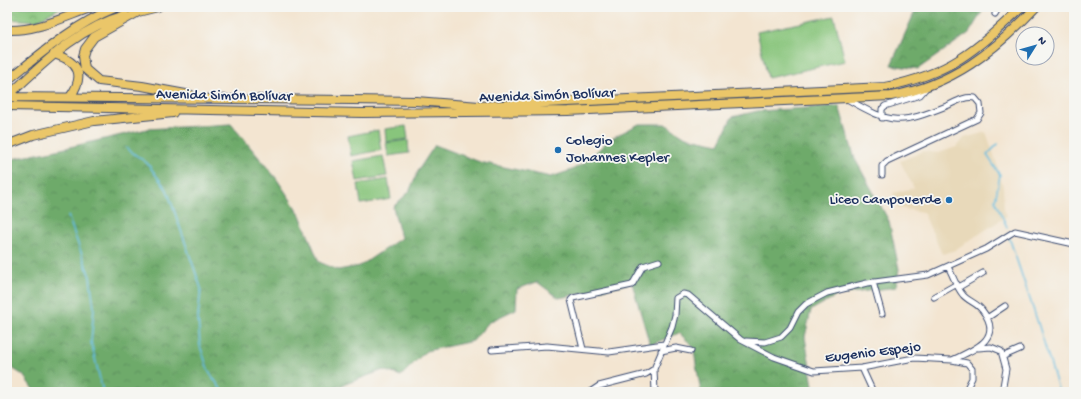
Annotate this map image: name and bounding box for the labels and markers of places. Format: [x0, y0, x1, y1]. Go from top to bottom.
place label: Colegio Johannes Kepler [566, 132, 671, 167]
marker: Colegio Johannes Kepler [553, 145, 563, 155]
place label: Liceo Campoverde [830, 191, 941, 209]
marker: Liceo Campoverde [944, 195, 954, 205]

